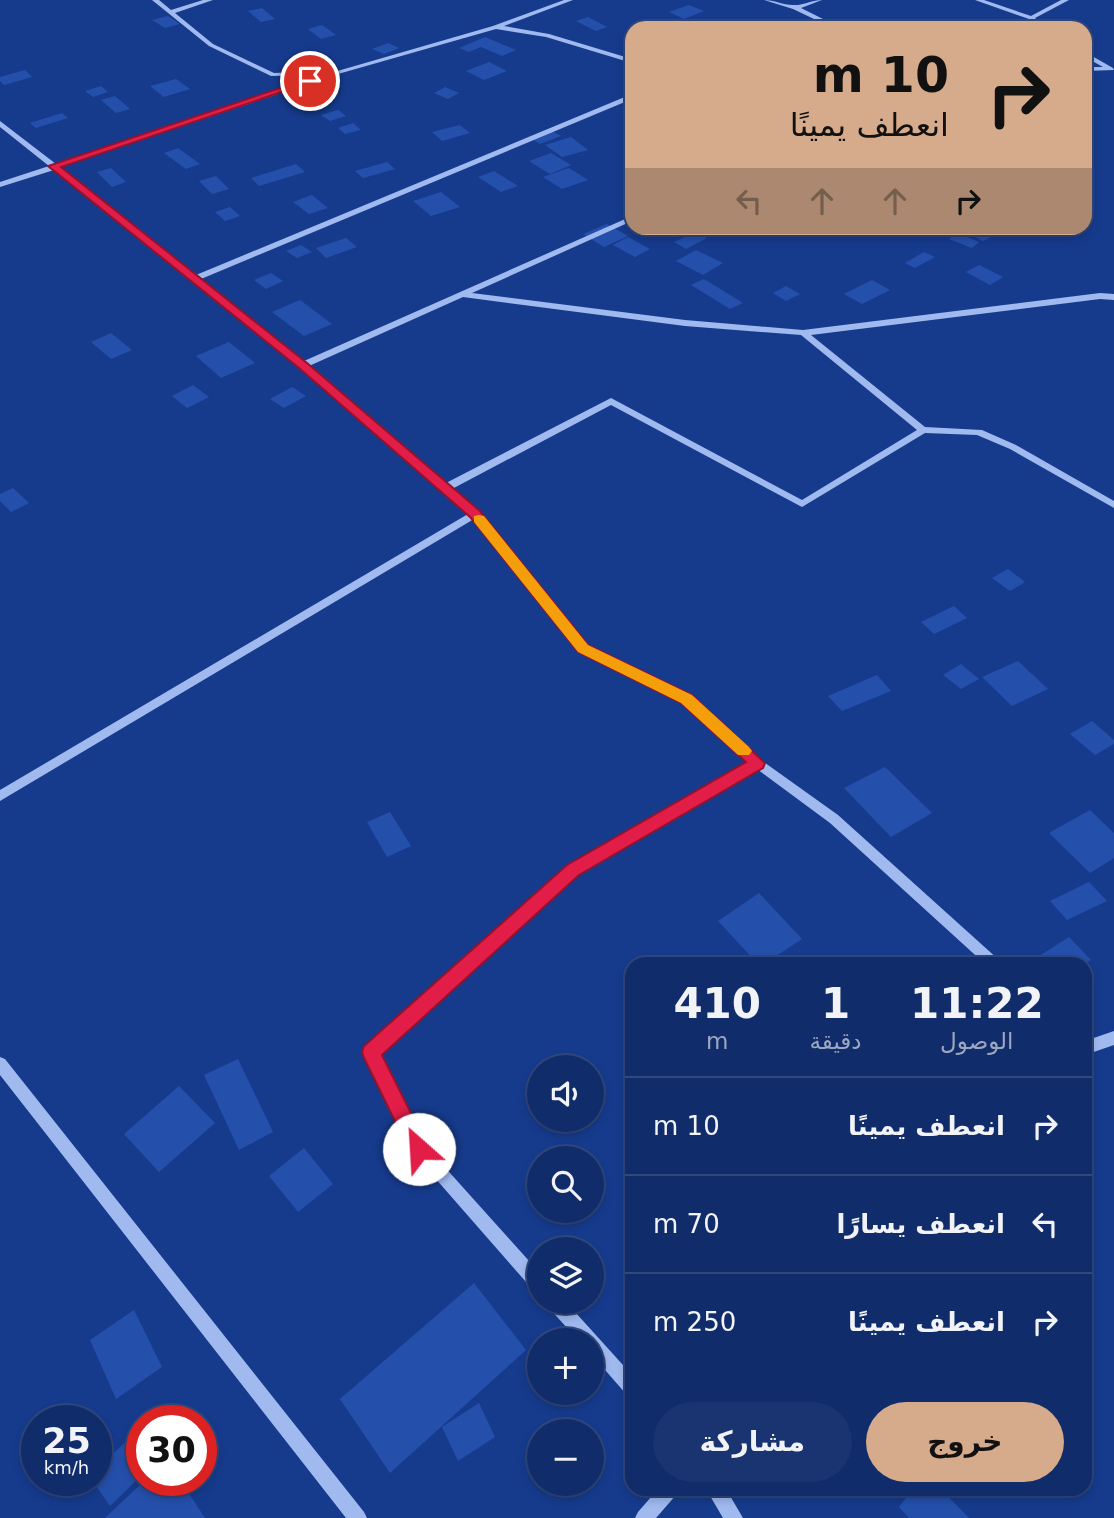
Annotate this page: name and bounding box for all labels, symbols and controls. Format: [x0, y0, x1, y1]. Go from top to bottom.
text: 10 m [813, 47, 949, 104]
icon: right [973, 49, 1064, 140]
pin [280, 51, 340, 111]
icon: arrive [291, 62, 329, 100]
text: انعطف يمينًا [790, 106, 949, 144]
icon: left [730, 182, 768, 220]
icon: ahead [803, 182, 841, 220]
icon: ahead [876, 182, 914, 220]
icon: right [949, 182, 987, 220]
text: 410 [673, 979, 761, 1028]
text: 1 [821, 979, 850, 1028]
text: 11:22 [910, 979, 1044, 1028]
text: m [706, 1028, 728, 1054]
text: دقيقة [809, 1028, 862, 1054]
text: الوصول [940, 1028, 1013, 1054]
map controls [527, 1055, 604, 1496]
button: sound [527, 1055, 604, 1132]
icon: right [1026, 1107, 1064, 1145]
text: 10 m [653, 1111, 720, 1141]
text: انعطف يمينًا [848, 1111, 1005, 1141]
position arrow [382, 1112, 456, 1186]
button: search [527, 1146, 604, 1223]
icon: left [1026, 1205, 1064, 1243]
text: 70 m [653, 1209, 720, 1239]
text: انعطف يسارًا [836, 1209, 1005, 1239]
button: layers [527, 1237, 604, 1314]
icon: right [1026, 1303, 1064, 1341]
text: 250 m [653, 1307, 736, 1337]
text: انعطف يمينًا [848, 1307, 1005, 1337]
button: + [527, 1328, 604, 1405]
button: مشاركة [653, 1402, 852, 1482]
button: خروج [866, 1402, 1064, 1482]
speed limit sign: 30 [126, 1405, 217, 1496]
button: − [527, 1419, 604, 1496]
text: 25 [42, 1421, 91, 1461]
text: km/h [44, 1457, 89, 1478]

